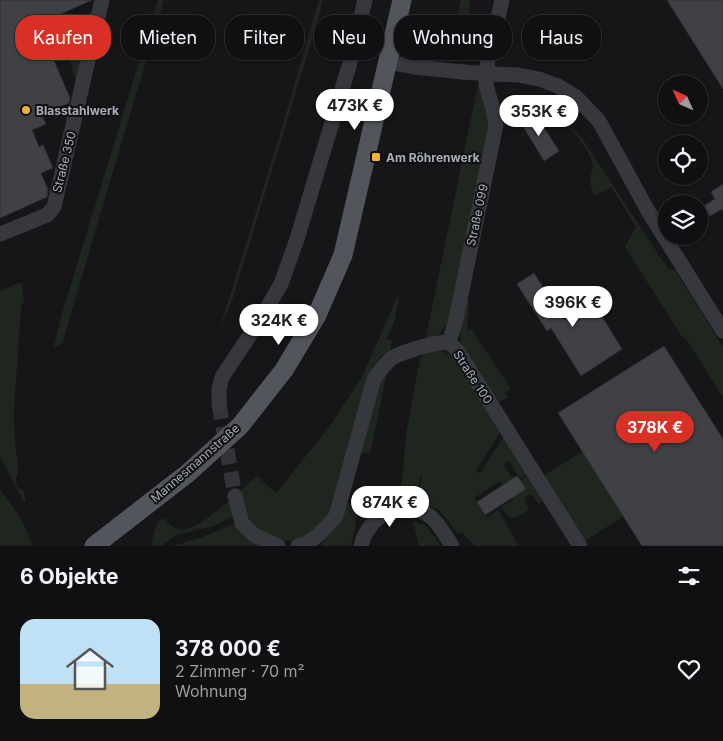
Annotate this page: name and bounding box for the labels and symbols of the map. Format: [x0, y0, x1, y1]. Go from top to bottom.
north arrow [658, 75, 708, 125]
pin: 473K € [314, 88, 396, 131]
pin: 353K € [498, 94, 580, 137]
place label: Blasstahlwerk [36, 103, 119, 118]
marker: Blasstahlwerk [20, 104, 32, 116]
street label: Straße 350 [49, 130, 79, 194]
place label: Am Röhrenwerk [386, 150, 480, 165]
marker: Am Röhrenwerk [370, 151, 382, 163]
street label: Straße 099 [463, 183, 491, 247]
pin: 396K € [532, 286, 614, 328]
pin: 324K € [238, 304, 320, 346]
street label: Straße 100 [450, 347, 496, 407]
pin: 378K € [614, 410, 696, 453]
street label: Mannesmannstraße [148, 420, 242, 506]
pin: 874K € [349, 486, 431, 528]

